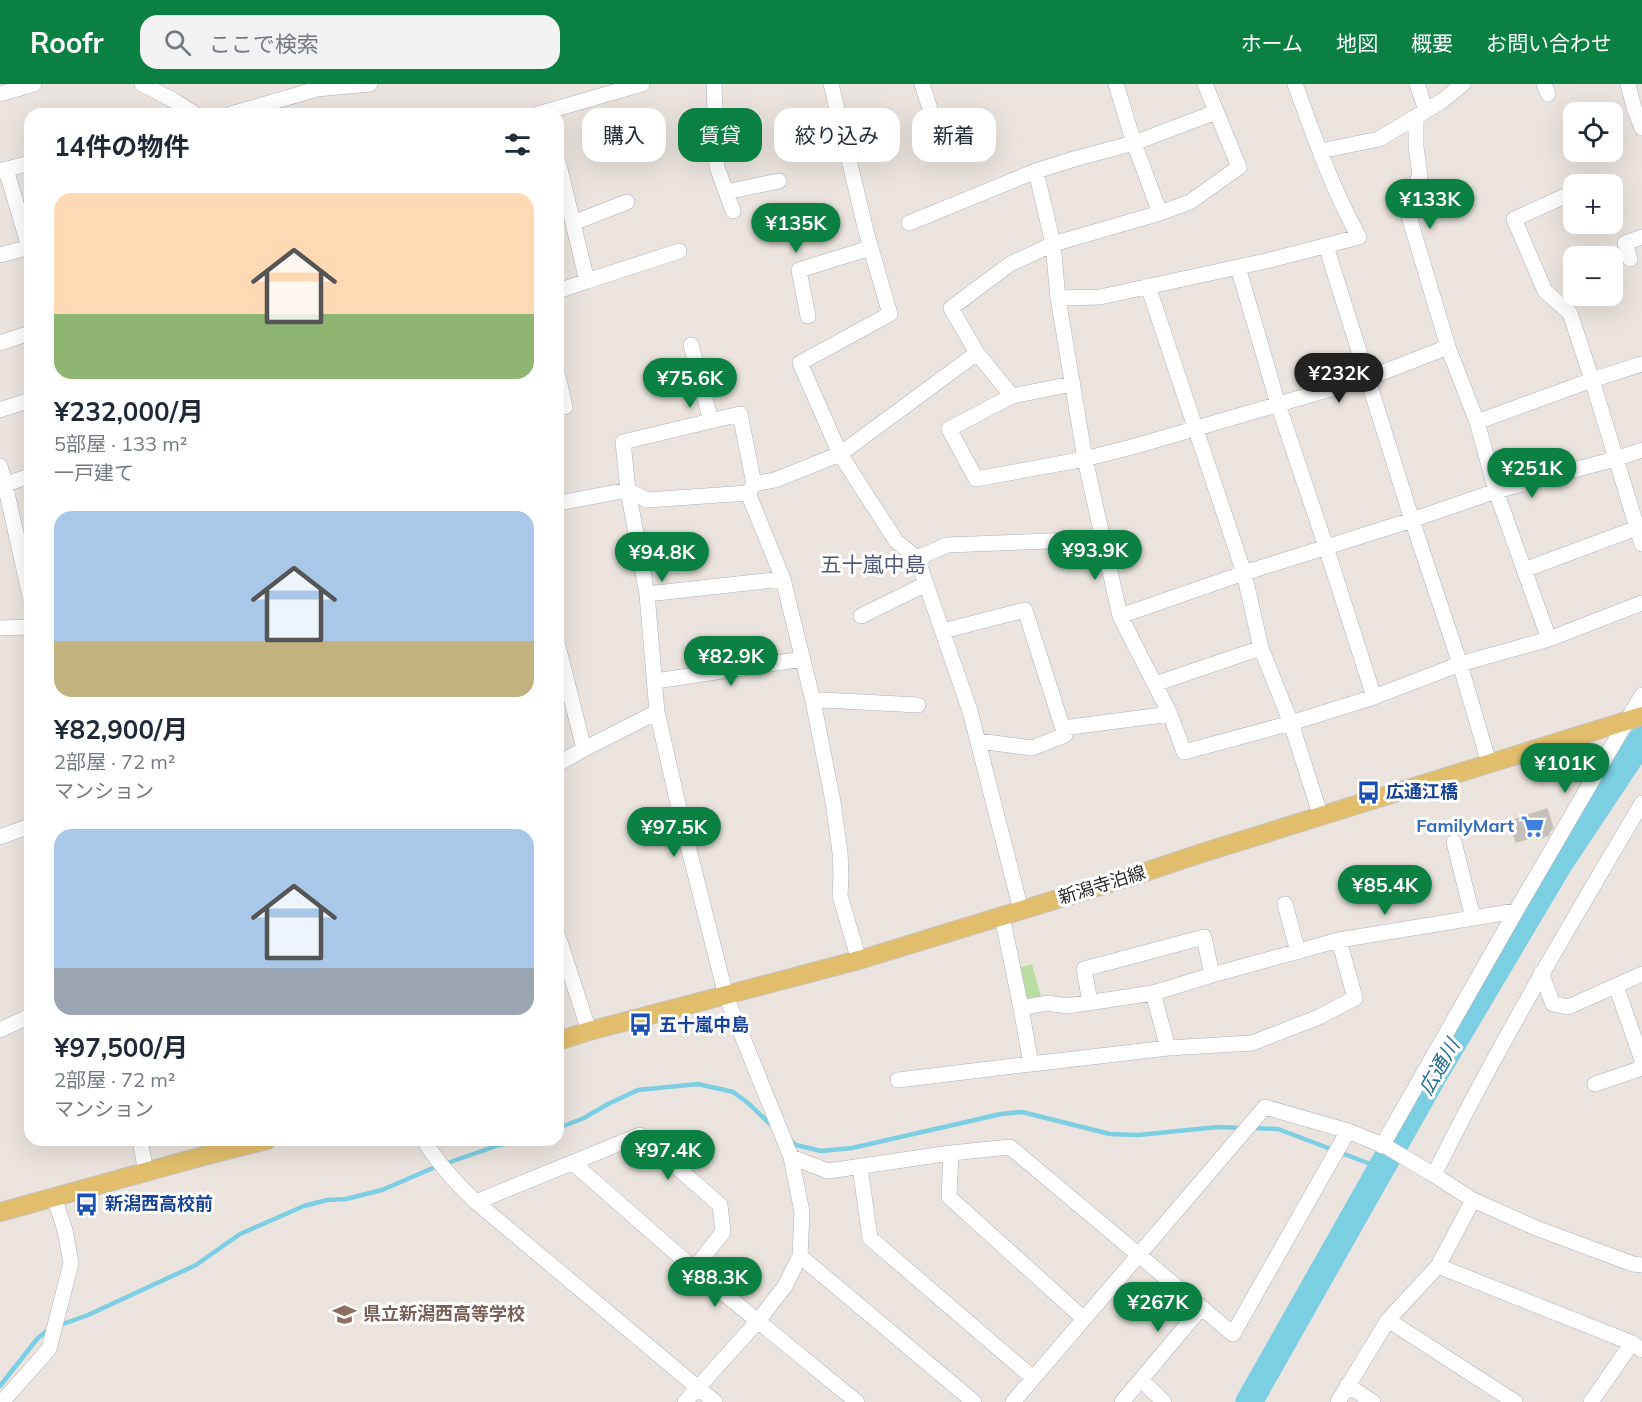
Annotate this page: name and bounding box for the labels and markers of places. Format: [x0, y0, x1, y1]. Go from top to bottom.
pin: ¥133K [1388, 179, 1472, 230]
pin: ¥135K [754, 203, 838, 254]
pin: ¥232K [1297, 353, 1381, 404]
pin: ¥75.6K [641, 358, 739, 409]
pin: ¥251K [1490, 448, 1574, 499]
pin: ¥93.9K [1046, 530, 1144, 581]
pin: ¥94.8K [613, 532, 711, 583]
pin: ¥82.9K [682, 636, 780, 687]
pin: ¥101K [1523, 743, 1607, 794]
bus stop icon: 広通江橋 [1355, 779, 1381, 805]
place label: 広通江橋 [1386, 780, 1458, 803]
pin: ¥97.5K [625, 807, 723, 858]
supermarket icon: FamilyMart [1519, 813, 1545, 839]
place label: FamilyMart [1416, 814, 1514, 837]
pin: ¥85.4K [1336, 865, 1434, 916]
bus stop icon: 五十嵐中島 [628, 1012, 654, 1038]
place label: 五十嵐中島 [659, 1013, 749, 1036]
pin: ¥97.4K [619, 1130, 717, 1181]
bus stop icon: 新潟西高校前 [74, 1191, 100, 1217]
place label: 新潟西高校前 [105, 1192, 213, 1215]
pin: ¥88.3K [666, 1257, 764, 1308]
pin: ¥267K [1116, 1282, 1200, 1333]
school or university icon: 県立新潟西高等学校 [332, 1301, 358, 1327]
place label: 県立新潟西高等学校 [363, 1302, 525, 1325]

